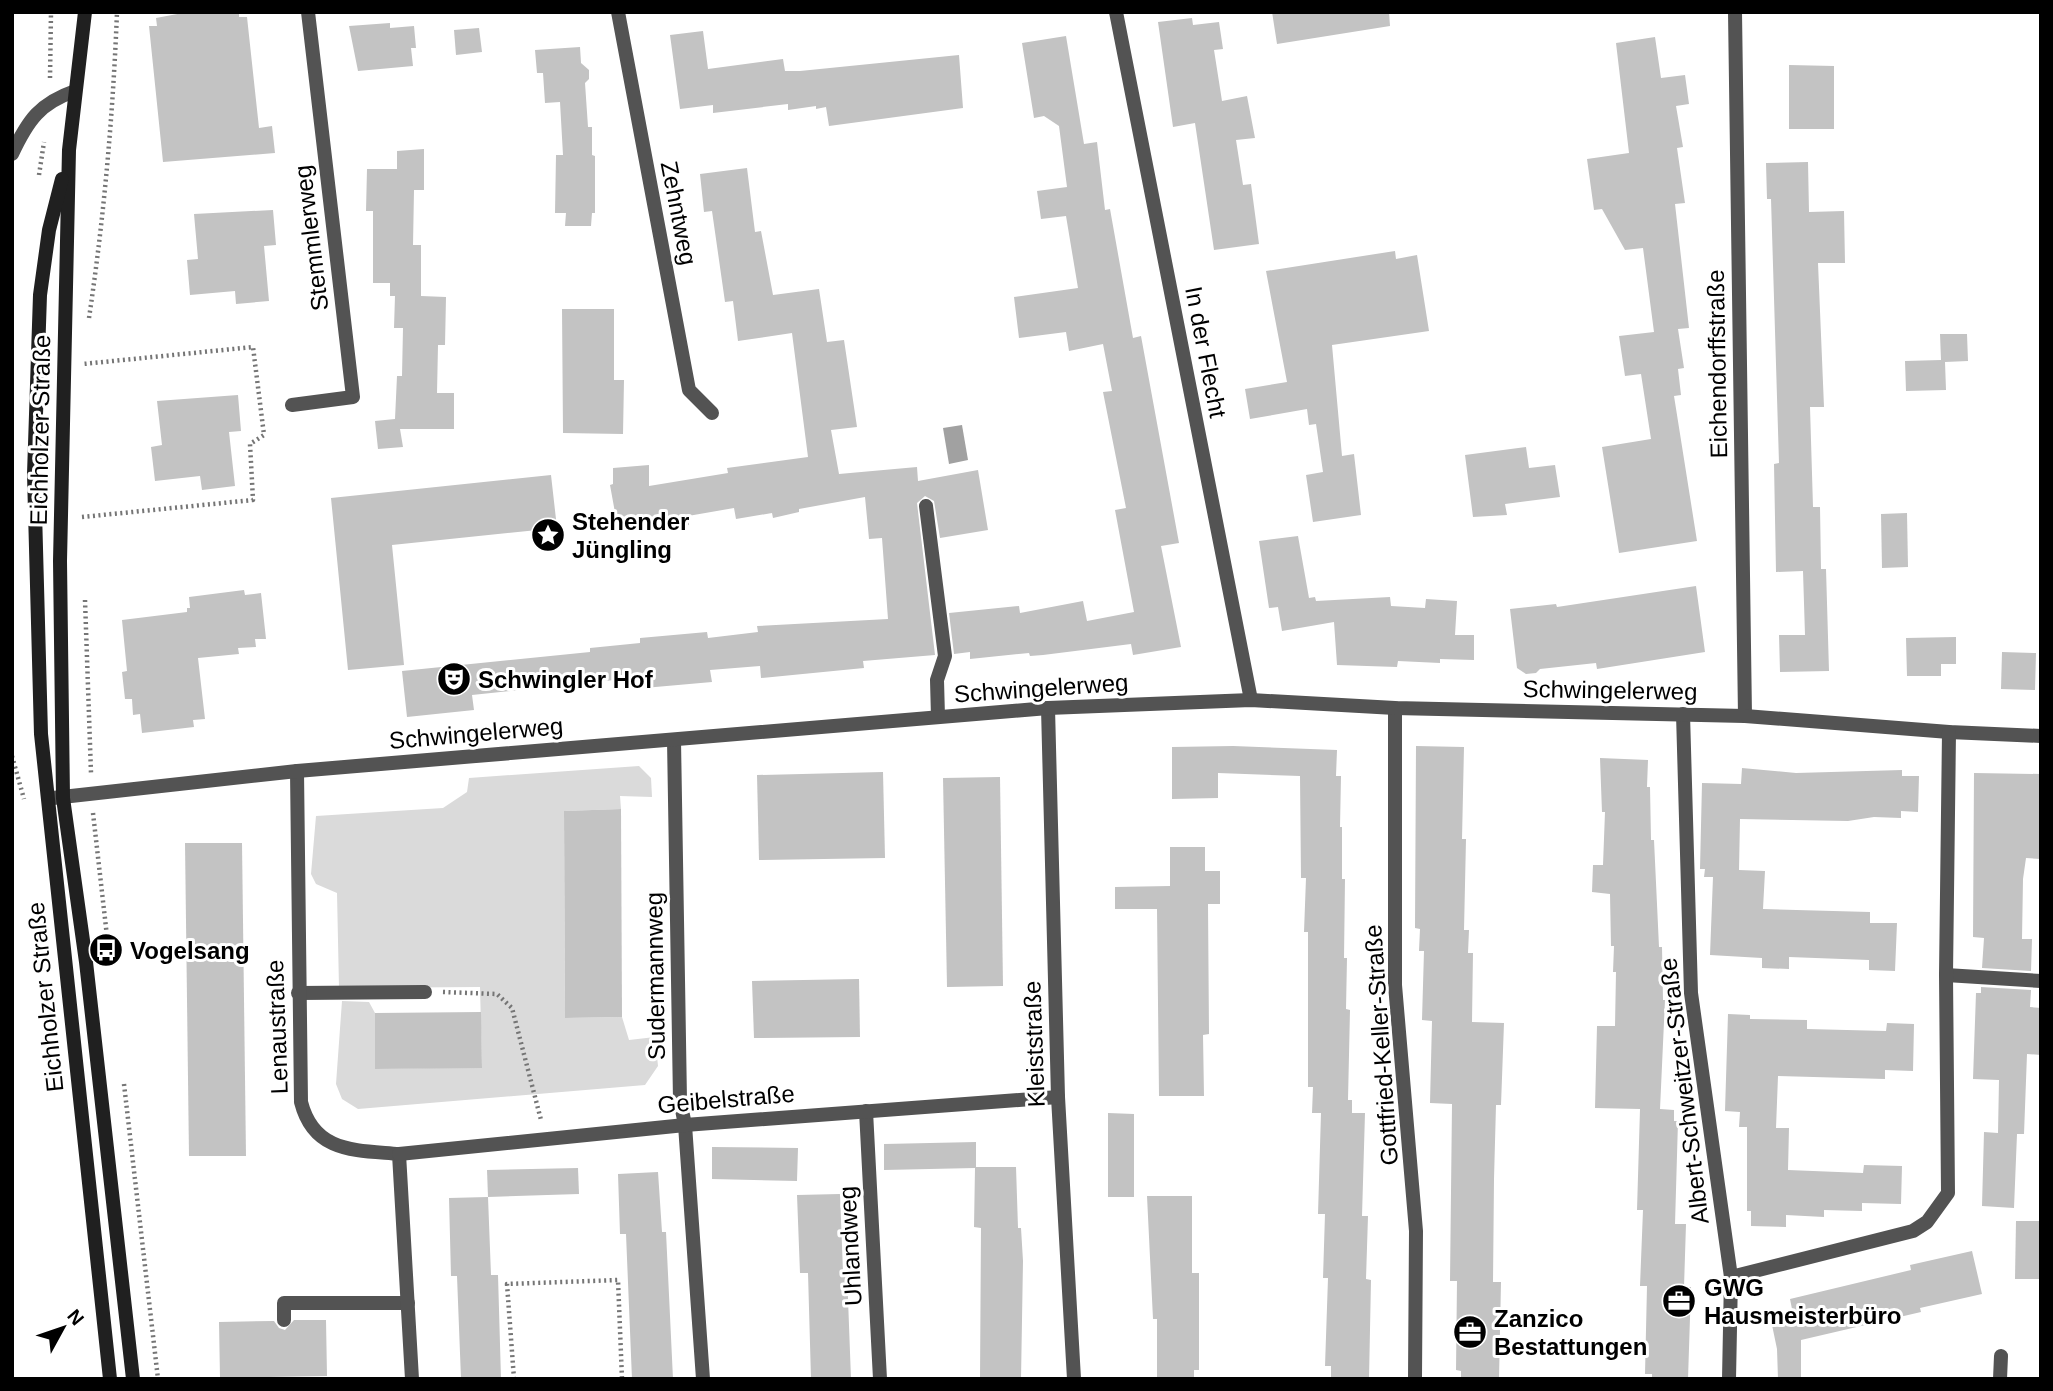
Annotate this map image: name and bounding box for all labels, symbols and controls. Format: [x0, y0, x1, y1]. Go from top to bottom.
street label: Zehntweg [656, 159, 702, 267]
street label: Stemmlerweg [289, 164, 333, 312]
street label: Eichendorffstraße [1702, 269, 1732, 459]
street label: In der Flecht [1180, 284, 1232, 420]
street label: Eichholzer Straße [25, 334, 55, 526]
place label: Stehender Jüngling [572, 508, 689, 563]
place icon: Stehender Jüngling [529, 516, 567, 554]
theatre icon: Schwingler Hof [435, 660, 473, 698]
place label: Schwingler Hof [478, 666, 654, 693]
street label: Schwingelerweg [953, 668, 1129, 708]
street label: Schwingelerweg [1522, 675, 1698, 705]
street label: Schwingelerweg [388, 712, 564, 754]
street label: Sudermannweg [640, 892, 670, 1060]
street label: Eichholzer Straße [22, 901, 68, 1093]
street label: Gottfried-Keller-Straße [1359, 924, 1403, 1166]
bus stop icon: Vogelsang [87, 931, 125, 969]
place label: Vogelsang [130, 937, 250, 964]
street label: Albert-Schweitzer-Straße [1654, 956, 1714, 1226]
street label: Lenaustraße [261, 959, 293, 1095]
street label: Kleiststraße [1018, 980, 1050, 1108]
street label: Geibelstraße [656, 1080, 796, 1118]
street label: Uhlandweg [833, 1185, 867, 1307]
place label: GWG Hausmeisterbüro [1704, 1274, 1901, 1329]
office icon: GWG Hausmeisterbüro [1660, 1282, 1698, 1320]
north arrow [28, 1293, 98, 1363]
text: N [63, 1305, 88, 1329]
place label: Zanzico Bestattungen [1494, 1305, 1647, 1360]
office icon: Zanzico Bestattungen [1451, 1313, 1489, 1351]

